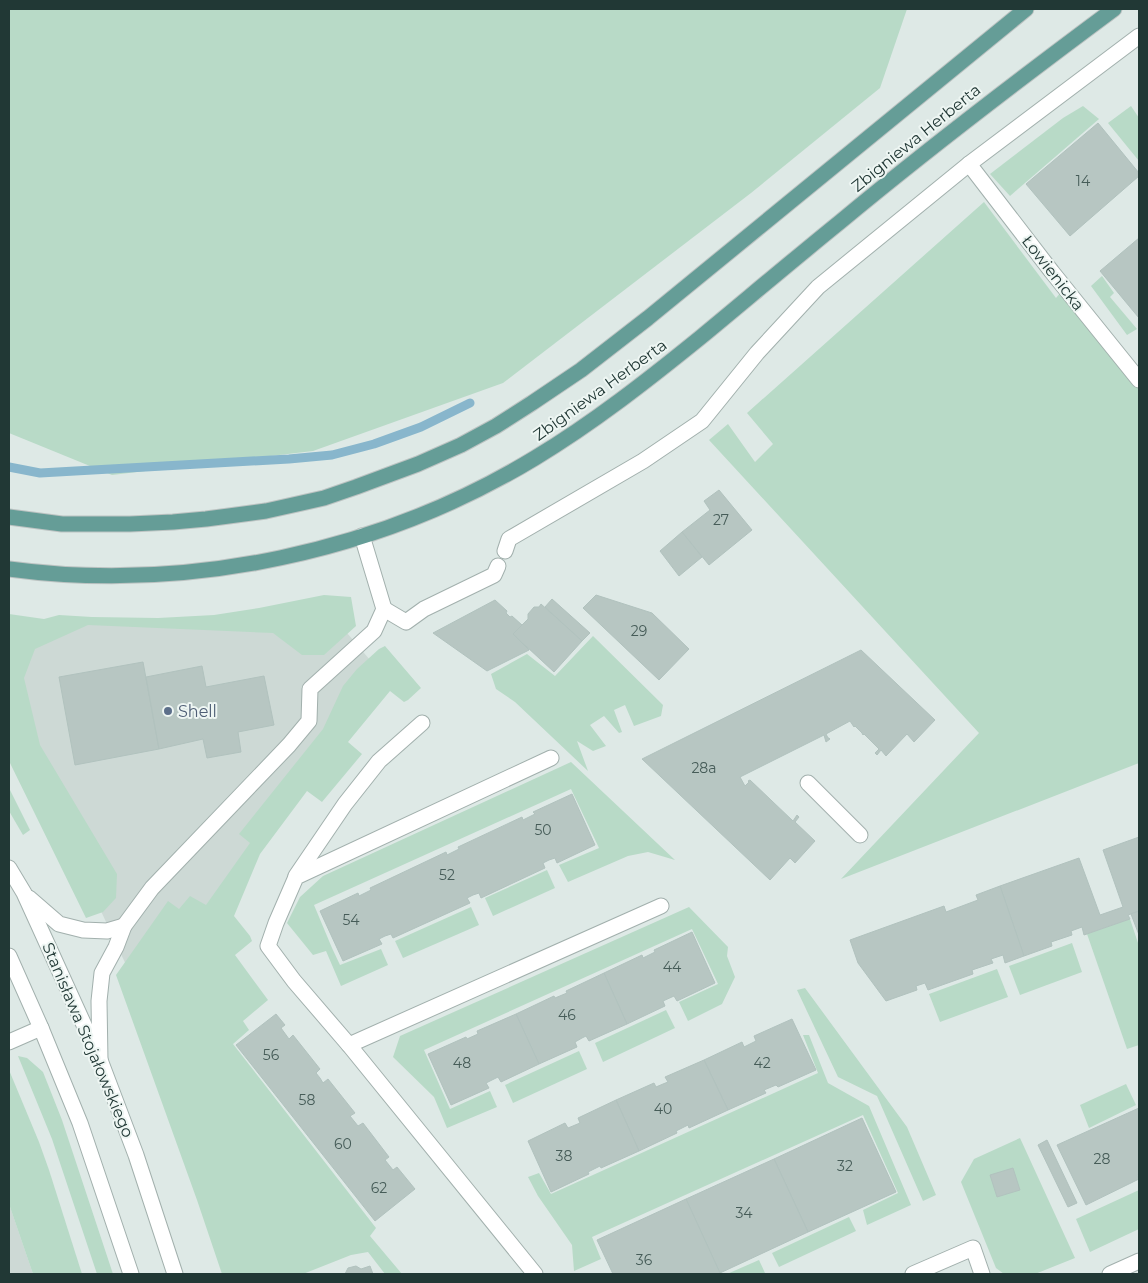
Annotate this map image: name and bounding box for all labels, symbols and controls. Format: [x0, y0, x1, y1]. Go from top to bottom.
street label: Zbigniewa Herberta [848, 80, 984, 196]
house number: 14 [1076, 172, 1091, 190]
street label: Łowienicka [1018, 232, 1088, 314]
street label: Zbigniewa Herberta [530, 335, 670, 445]
house number: 27 [713, 511, 729, 529]
house number: 29 [631, 622, 647, 640]
place label: Shell [178, 702, 217, 721]
marker: Shell [162, 705, 174, 717]
house number: 28a [691, 759, 717, 777]
house number: 50 [534, 821, 552, 839]
house number: 52 [439, 866, 455, 884]
house number: 54 [342, 911, 360, 929]
street label: Stanisława Stojałowskiego [38, 940, 138, 1140]
house number: 44 [663, 958, 682, 976]
house number: 46 [558, 1006, 576, 1024]
house number: 56 [263, 1046, 280, 1064]
house number: 48 [453, 1054, 471, 1072]
house number: 42 [753, 1054, 771, 1072]
house number: 58 [299, 1091, 315, 1109]
house number: 40 [654, 1100, 672, 1118]
house number: 60 [334, 1135, 352, 1153]
house number: 38 [556, 1147, 572, 1165]
house number: 28 [1094, 1150, 1111, 1168]
house number: 32 [837, 1157, 853, 1175]
house number: 62 [371, 1179, 387, 1197]
house number: 34 [735, 1204, 753, 1222]
house number: 36 [636, 1251, 653, 1269]

